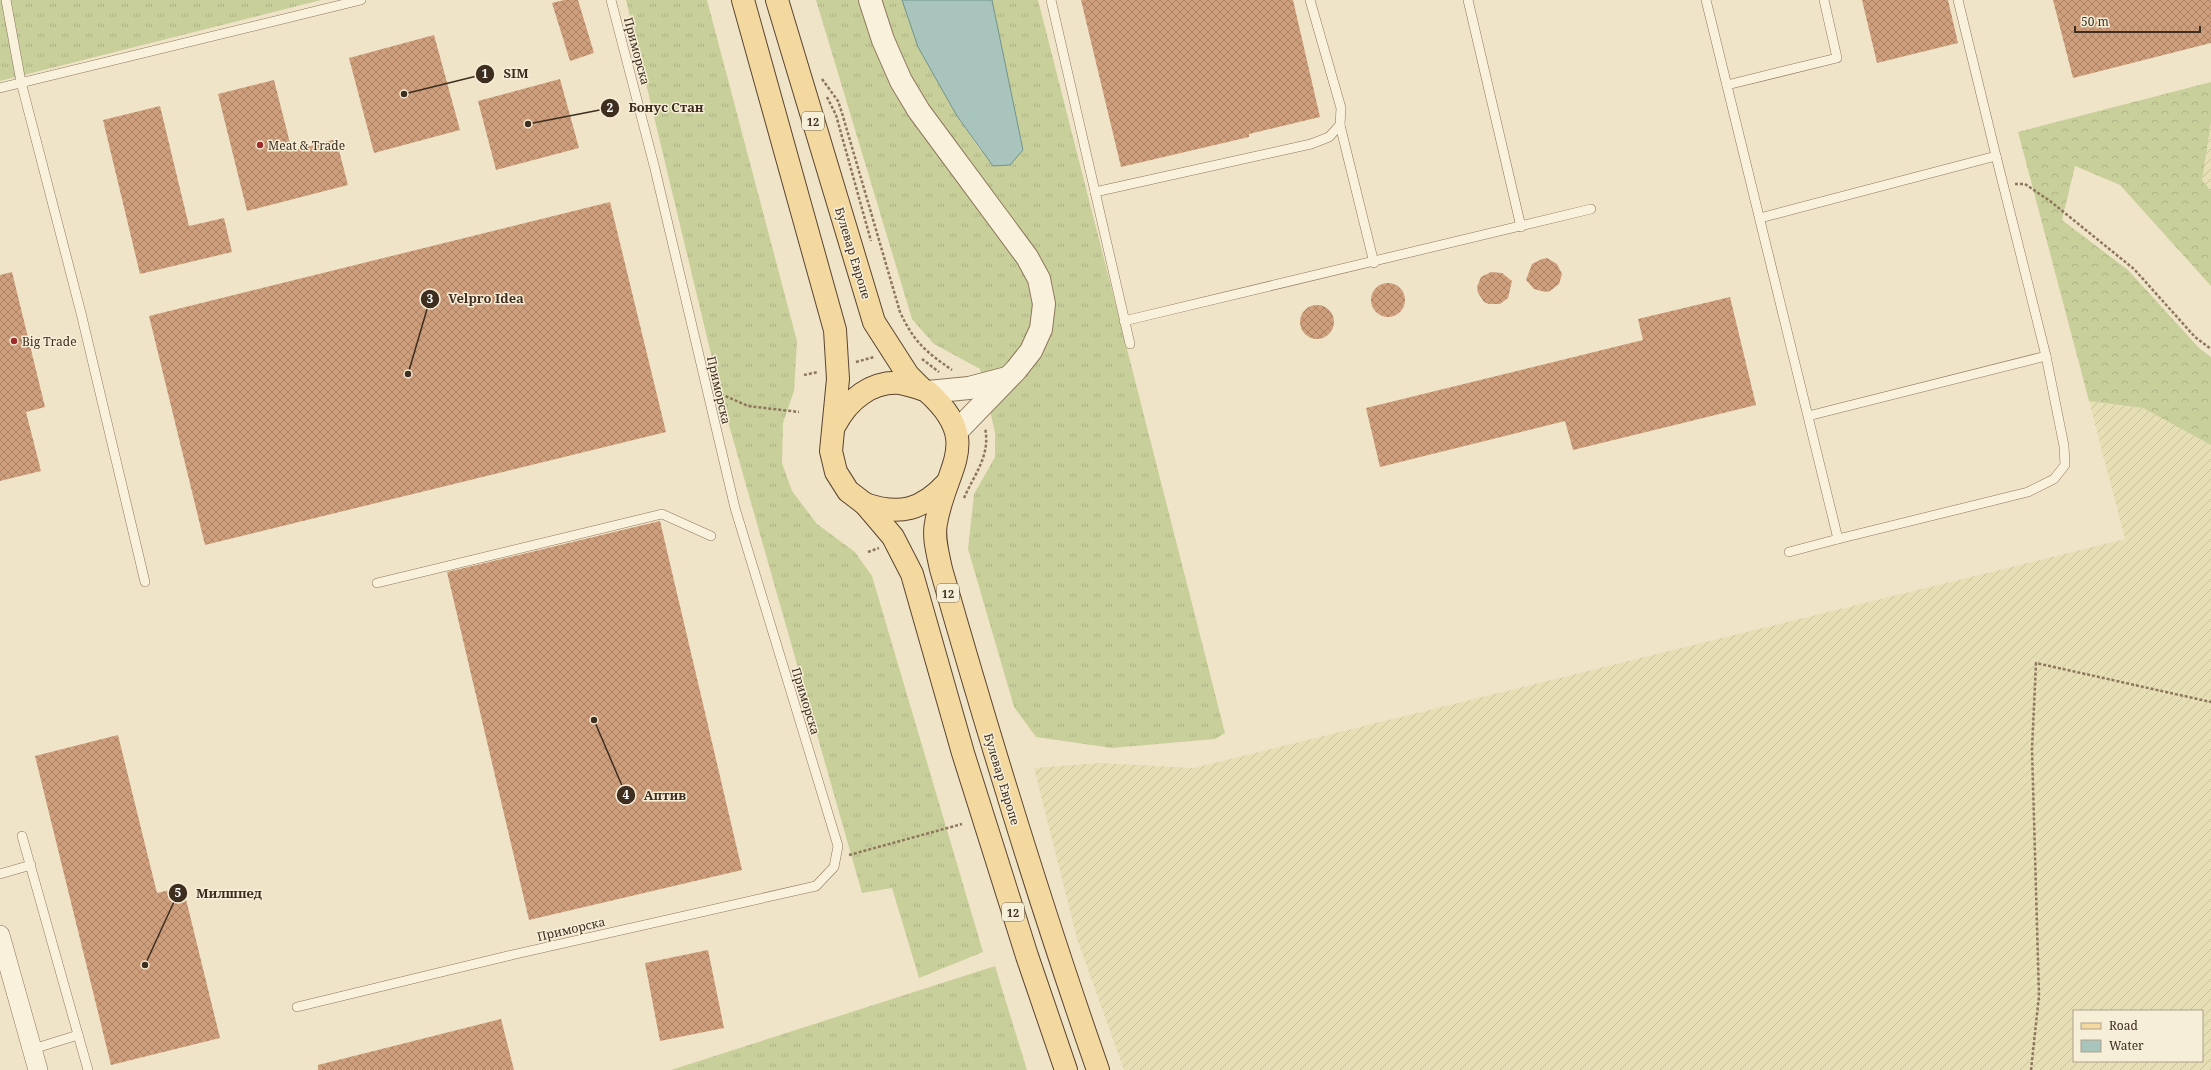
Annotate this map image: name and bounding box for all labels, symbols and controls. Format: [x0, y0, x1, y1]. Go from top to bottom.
scale bar [2075, 8, 2200, 34]
text: 50 m [2081, 13, 2109, 30]
street label: Приморска [620, 15, 654, 87]
callout: SIM [475, 61, 536, 86]
text: SIM [503, 64, 529, 82]
text: 1 [482, 65, 489, 82]
callout: Бонус Стан [600, 95, 711, 120]
text: Бонус Стан [628, 98, 704, 116]
text: 2 [607, 99, 614, 116]
road number: 12 [802, 112, 824, 130]
place label: Meat & Trade [268, 137, 345, 154]
marker: Meat & Trade [255, 140, 265, 150]
street label: Булевар Европе [831, 205, 875, 301]
callout: Velpro Idea [420, 286, 532, 311]
text: Velpro Idea [448, 289, 524, 307]
text: 3 [427, 290, 434, 307]
place label: Big Trade [22, 333, 77, 350]
marker: Big Trade [9, 336, 19, 346]
street label: Приморска [703, 354, 735, 426]
road number: 12 [937, 584, 959, 602]
street label: Приморска [788, 665, 824, 737]
street label: Булевар Европе [980, 731, 1024, 827]
callout: Аптив [616, 783, 694, 808]
text: 4 [623, 786, 630, 803]
text: Аптив [644, 786, 686, 804]
callout: Милшпед [168, 881, 270, 906]
text: 5 [175, 884, 182, 901]
text: Милшпед [196, 884, 262, 902]
road number: 12 [1002, 903, 1024, 921]
street label: Приморска [535, 913, 607, 945]
legend [2073, 1010, 2203, 1062]
text: Road [2109, 1017, 2139, 1034]
text: Water [2109, 1037, 2144, 1054]

